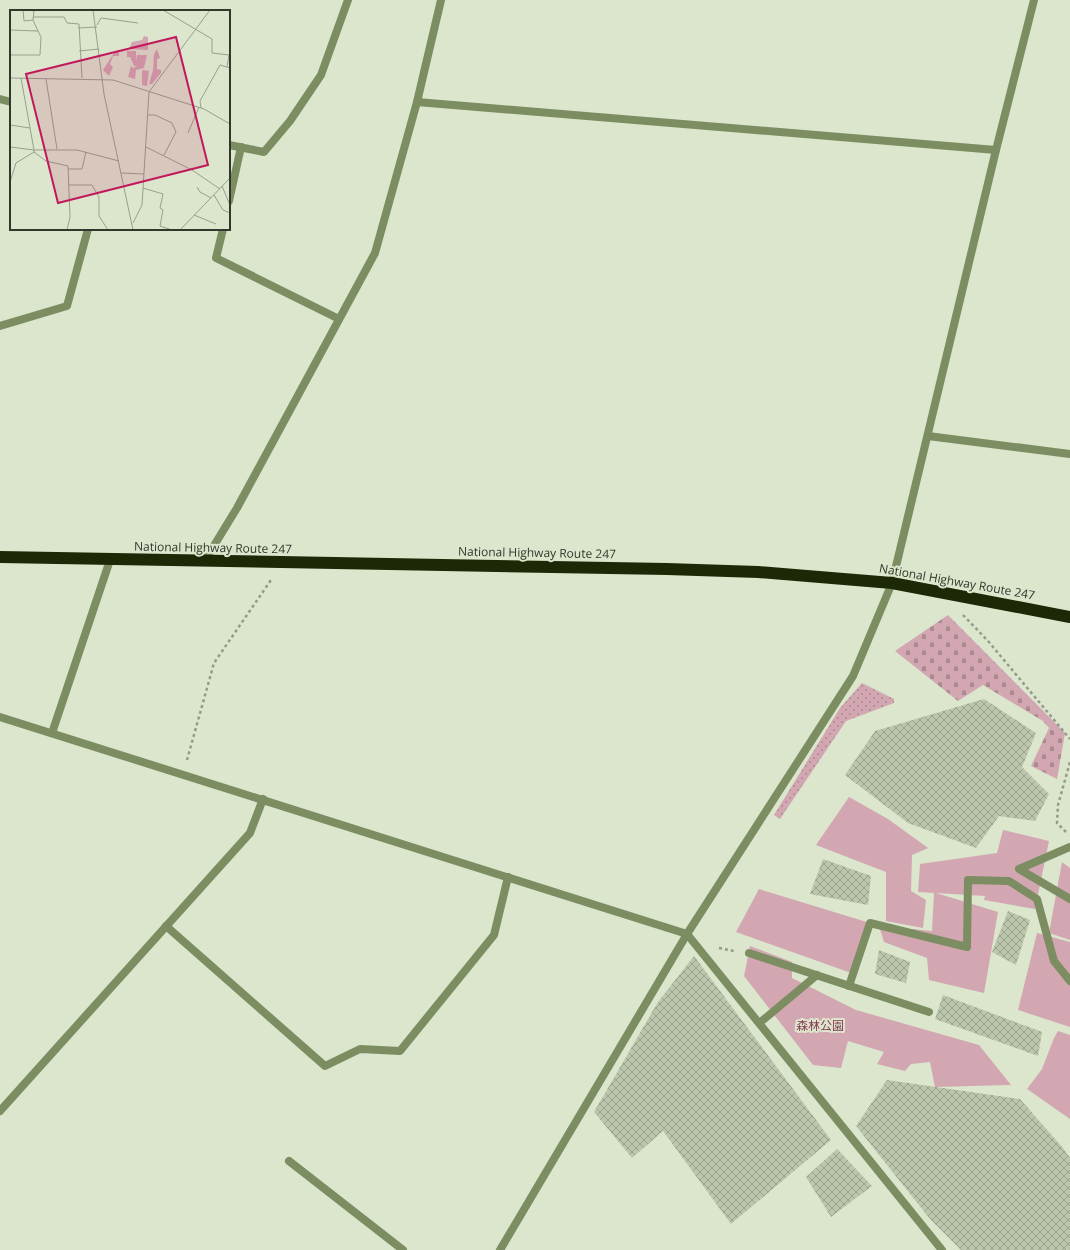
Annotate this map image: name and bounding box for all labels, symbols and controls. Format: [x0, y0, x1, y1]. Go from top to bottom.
inset map [10, 10, 230, 230]
street label: National Highway Route 247 [134, 538, 292, 557]
street label: National Highway Route 247 [458, 543, 616, 562]
street label: National Highway Route 247 [878, 559, 1036, 604]
park label: 森林公園 [796, 1017, 844, 1034]

